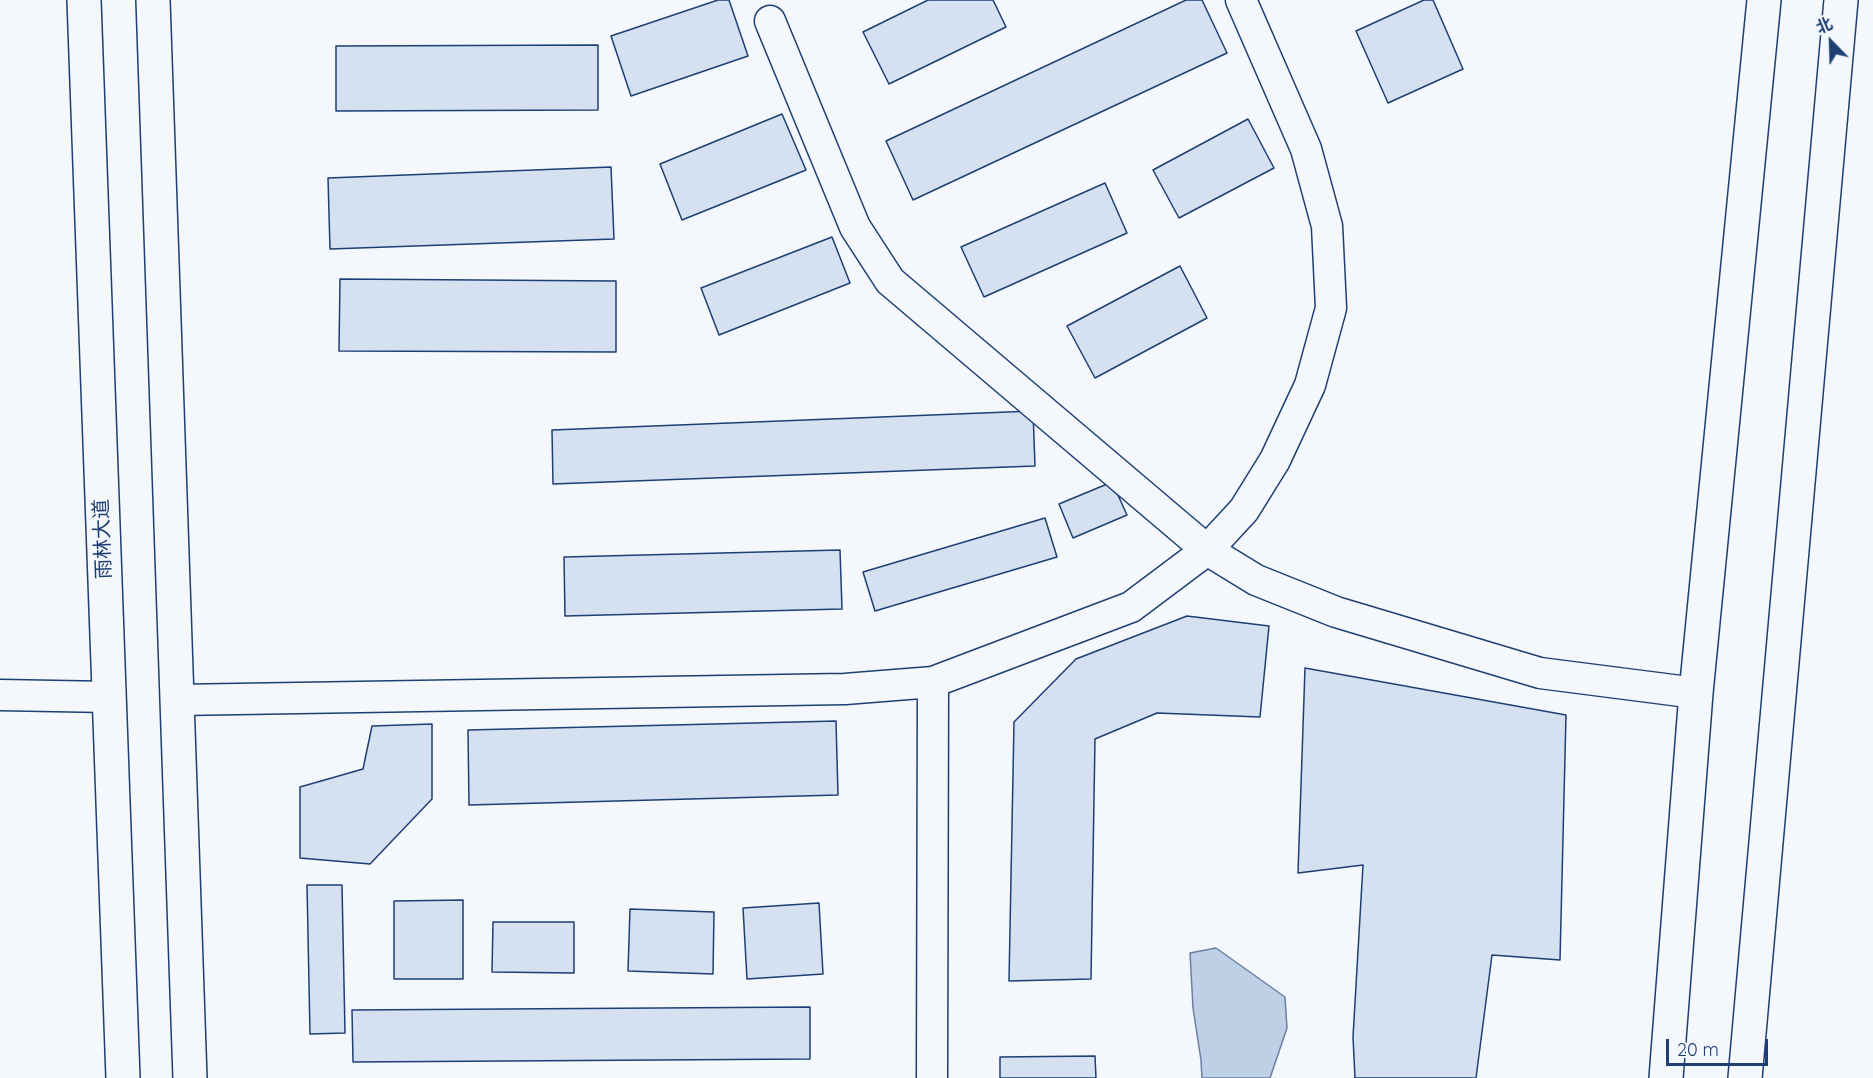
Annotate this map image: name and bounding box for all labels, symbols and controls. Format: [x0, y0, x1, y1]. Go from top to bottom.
north arrow [1801, 12, 1861, 72]
text: 北 [1813, 13, 1835, 38]
street label: 雨林大道 [90, 499, 116, 579]
scale bar [1669, 1027, 1771, 1065]
text: 20 m [1677, 1038, 1719, 1061]

